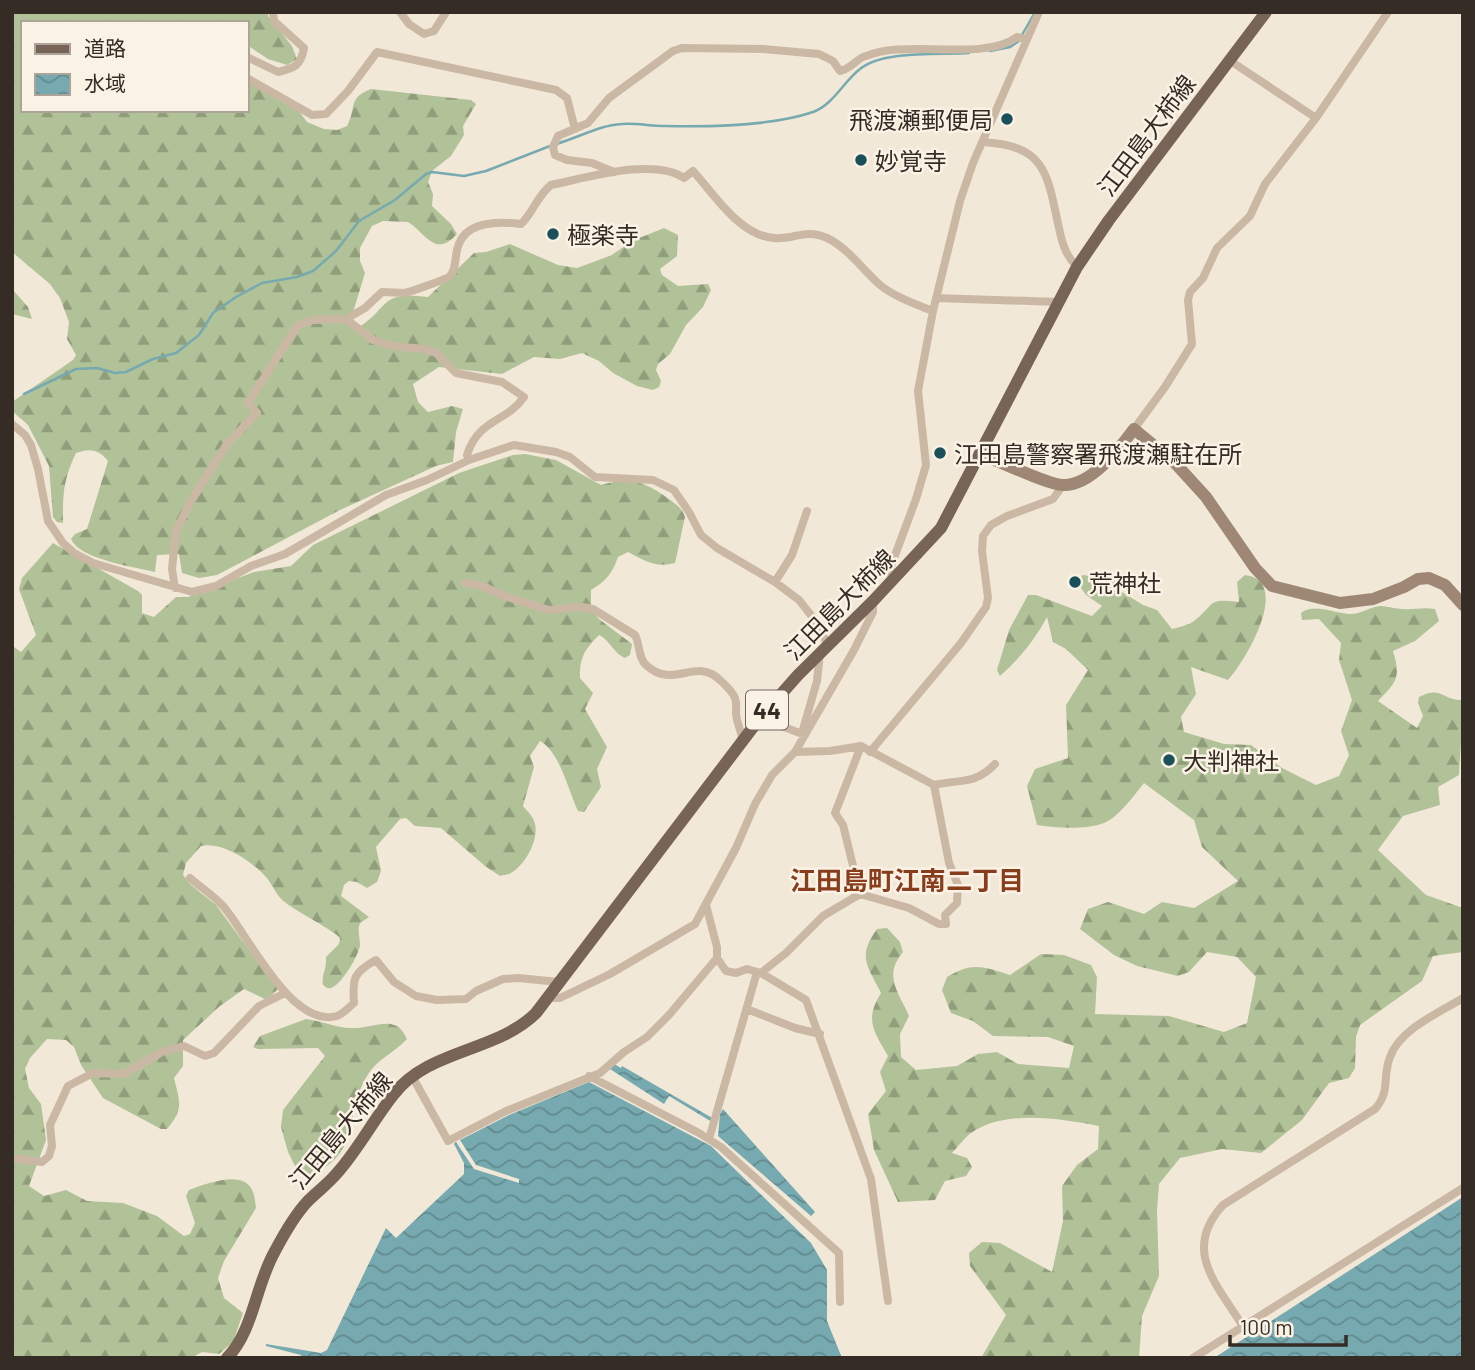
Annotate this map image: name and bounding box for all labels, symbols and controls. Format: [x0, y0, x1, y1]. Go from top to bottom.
legend [21, 21, 248, 112]
text: 道路 [84, 35, 126, 60]
street label: 江田島大柿線 [1091, 69, 1201, 201]
text: 水域 [84, 70, 126, 95]
place label: 飛渡瀬郵便局 [849, 105, 993, 134]
marker: 飛渡瀬郵便局 [999, 111, 1015, 127]
place label: 妙覚寺 [875, 146, 947, 175]
marker: 妙覚寺 [853, 152, 869, 168]
place label: 極楽寺 [567, 220, 639, 249]
marker: 極楽寺 [545, 226, 561, 242]
place label: 江田島警察署飛渡瀬駐在所 [954, 439, 1242, 468]
marker: 江田島警察署飛渡瀬駐在所 [932, 445, 948, 461]
street label: 江田島大柿線 [778, 543, 900, 665]
place label: 荒神社 [1089, 568, 1161, 597]
marker: 荒神社 [1067, 574, 1083, 590]
road number: 44 [746, 690, 788, 730]
place label: 大判神社 [1183, 746, 1279, 775]
marker: 大判神社 [1161, 752, 1177, 768]
district label: 江田島町江南二丁目 [790, 864, 1024, 895]
street label: 江田島大柿線 [283, 1066, 397, 1194]
scale bar [1230, 1304, 1346, 1348]
text: 100 m [1240, 1314, 1293, 1339]

